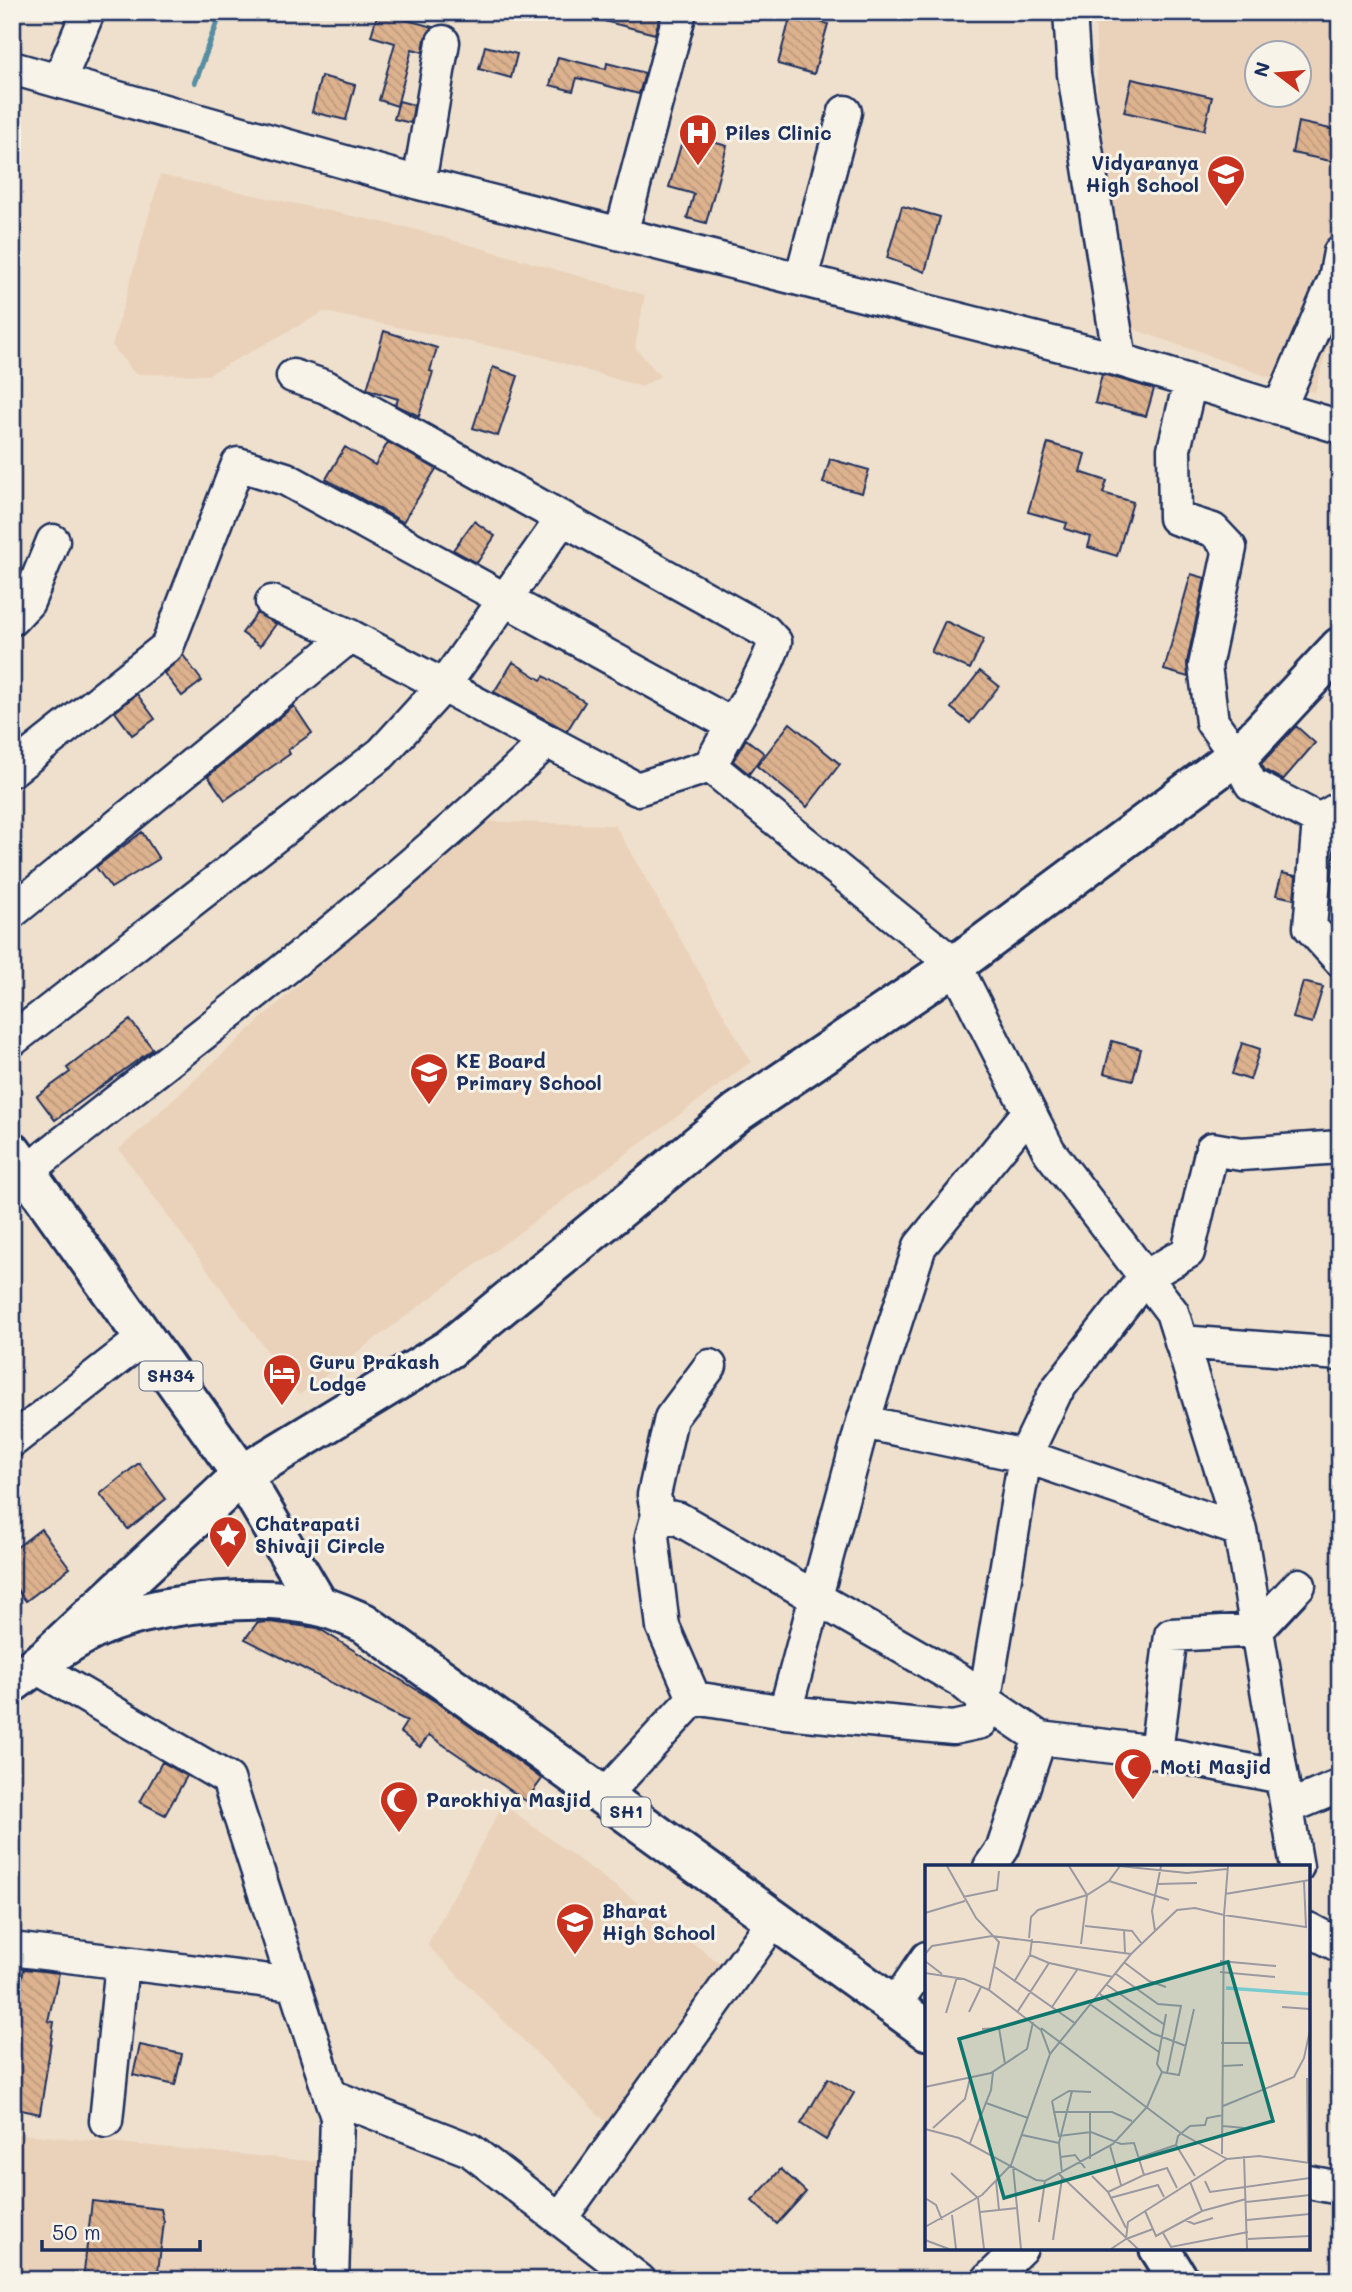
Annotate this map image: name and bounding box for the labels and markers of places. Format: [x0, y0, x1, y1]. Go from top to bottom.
hospital icon: Piles Clinic [677, 112, 719, 167]
place label: Piles Clinic [725, 120, 832, 145]
place label: Vidyaranya High School [1086, 150, 1199, 197]
school or university icon: Vidyaranya High School [1205, 153, 1247, 208]
place label: KE Board Primary School [456, 1048, 602, 1095]
school or university icon: KE Board Primary School [408, 1051, 450, 1106]
place label: Guru Prakash Lodge [309, 1349, 439, 1396]
hotel icon: Guru Prakash Lodge [261, 1352, 303, 1407]
place label: Chatrapati Shivaji Circle [255, 1511, 385, 1558]
place icon: Chatrapati Shivaji Circle [207, 1514, 249, 1569]
mosque icon: Moti Masjid [1112, 1746, 1154, 1801]
place label: Moti Masjid [1160, 1754, 1271, 1779]
mosque icon: Parokhiya Masjid [378, 1779, 420, 1834]
place label: Parokhiya Masjid [426, 1787, 591, 1812]
place label: Bharat High School [602, 1898, 715, 1945]
school or university icon: Bharat High School [554, 1901, 596, 1956]

